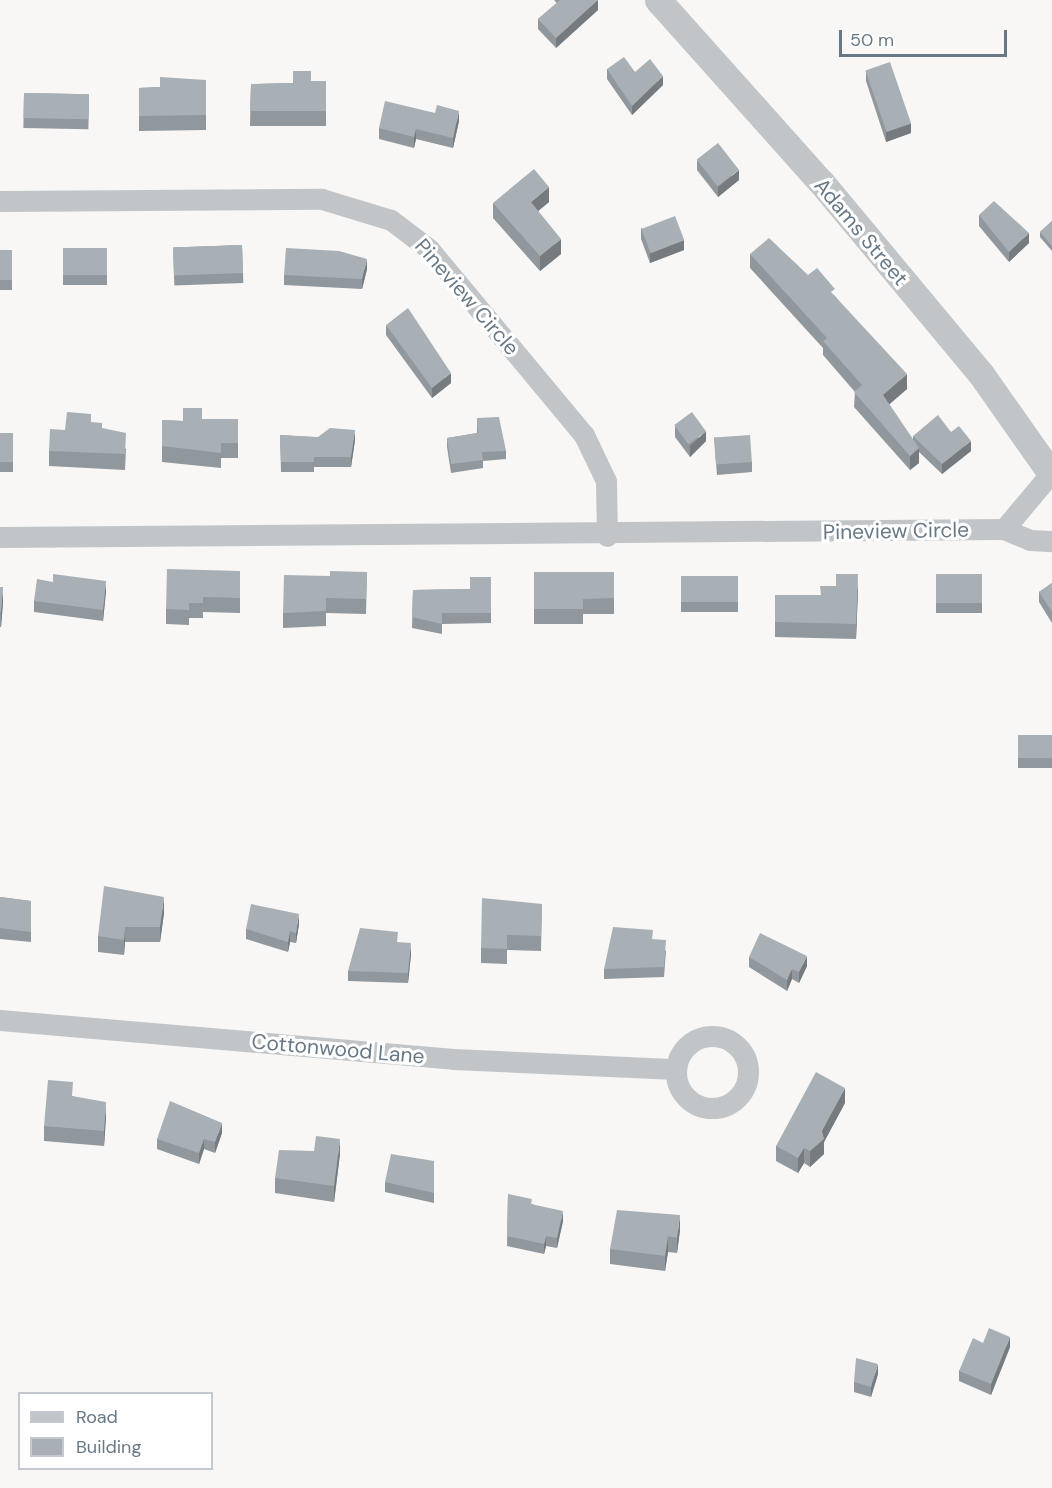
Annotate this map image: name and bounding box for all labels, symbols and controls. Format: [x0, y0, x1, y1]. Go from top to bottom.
scale bar [842, 18, 1010, 56]
text: 50 m [850, 28, 894, 52]
street label: Adams Street [809, 173, 913, 291]
street label: Pineview Circle [410, 234, 524, 360]
street label: Pineview Circle [823, 517, 969, 545]
street label: Cottonwood Lane [250, 1029, 426, 1069]
legend [18, 1392, 213, 1470]
text: Road [76, 1405, 118, 1429]
text: Building [76, 1435, 141, 1459]

